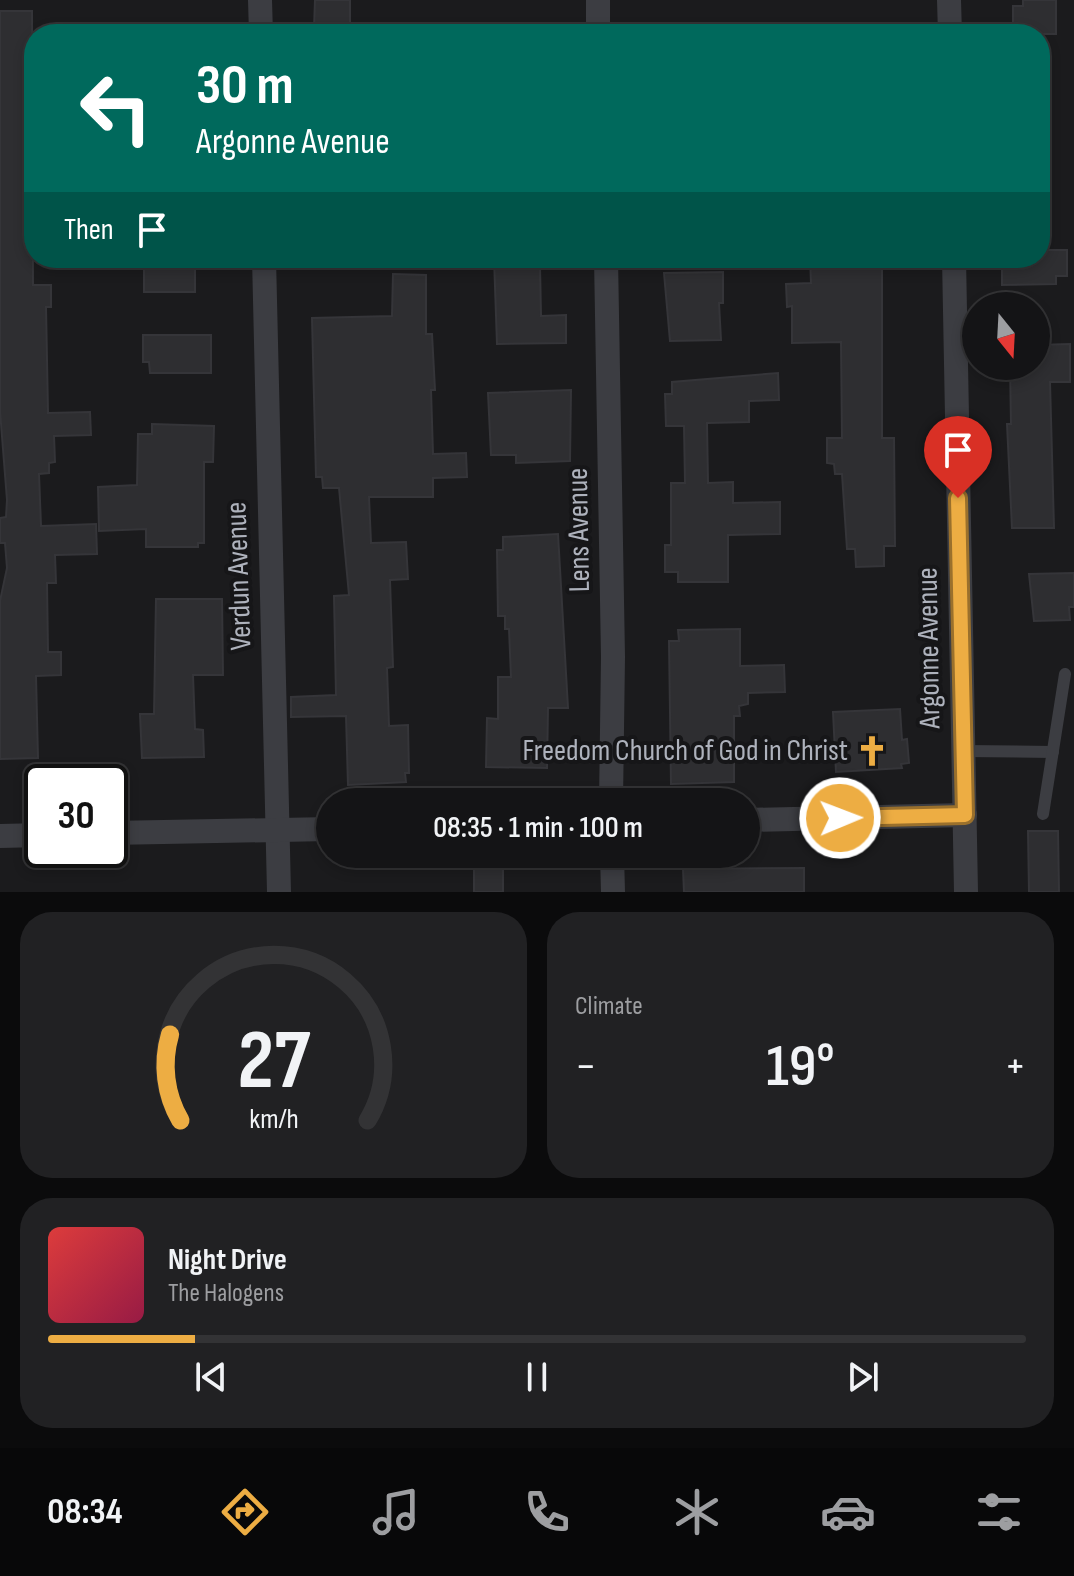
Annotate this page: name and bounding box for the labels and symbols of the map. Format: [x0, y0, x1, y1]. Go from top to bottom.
north arrow [962, 292, 1050, 380]
pin [924, 416, 992, 498]
street label: Lens Avenue [560, 467, 598, 593]
street label: Verdun Avenue [218, 501, 260, 651]
street label: Argonne Avenue [910, 567, 948, 730]
place label: Freedom Church of God in Christ [523, 733, 848, 769]
church icon: Freedom Church of God in Christ [855, 734, 889, 768]
speed limit sign: 30 [24, 764, 128, 868]
position arrow [798, 776, 882, 860]

